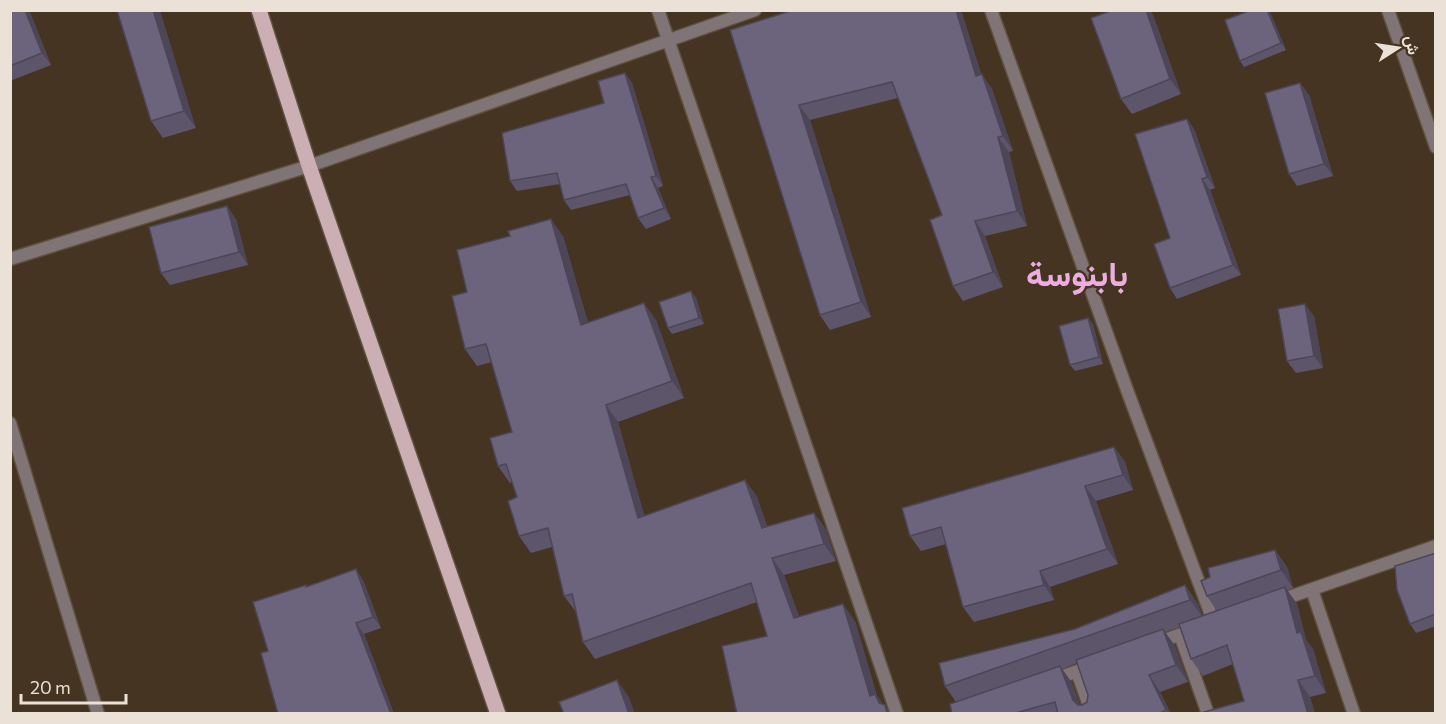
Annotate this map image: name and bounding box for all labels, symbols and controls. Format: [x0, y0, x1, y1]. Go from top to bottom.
north arrow [1368, 18, 1428, 78]
text: ش [1401, 33, 1424, 56]
district label: بابنوسة [1026, 251, 1128, 296]
scale bar [21, 667, 126, 705]
text: 20 m [30, 676, 71, 698]

